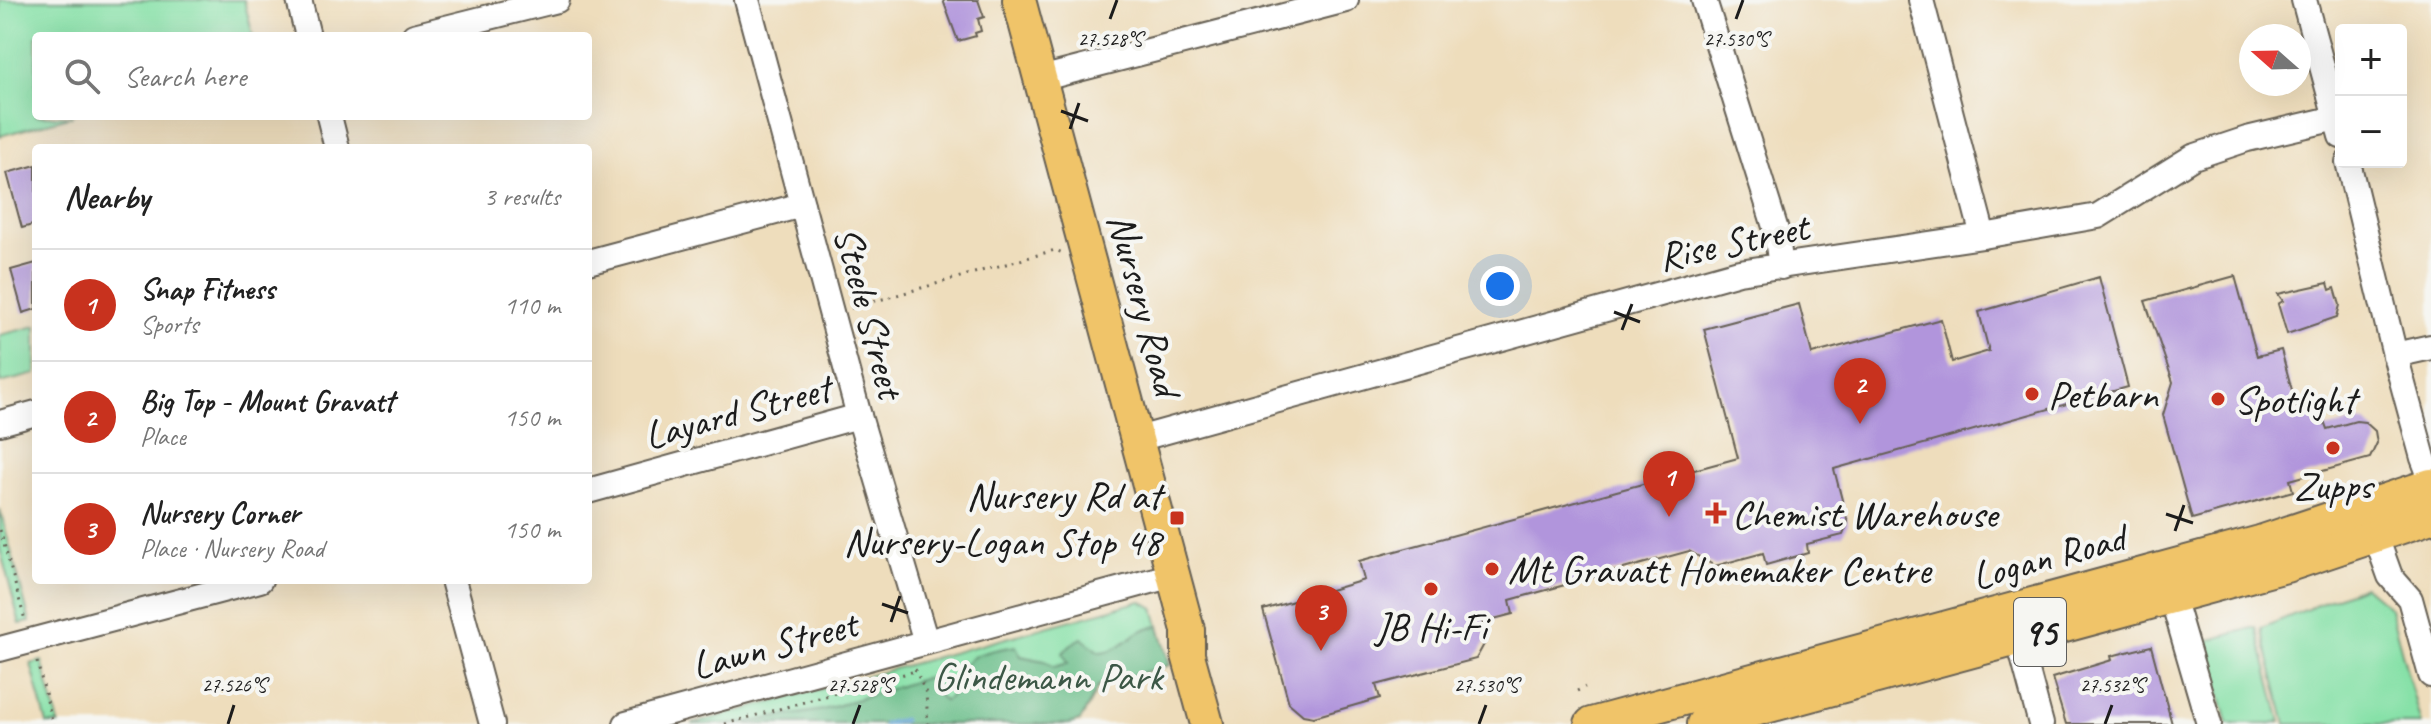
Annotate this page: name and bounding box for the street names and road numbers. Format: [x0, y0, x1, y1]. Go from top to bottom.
street label: Rise Street [1654, 201, 1816, 282]
street label: Nursery Road [1096, 208, 1194, 407]
street label: Steele Street [822, 221, 917, 407]
street label: Layard Street [639, 362, 841, 461]
street label: Logan Road [1966, 511, 2135, 601]
street label: Lawn Street [686, 598, 866, 691]
road number: 95 [2014, 598, 2066, 666]

